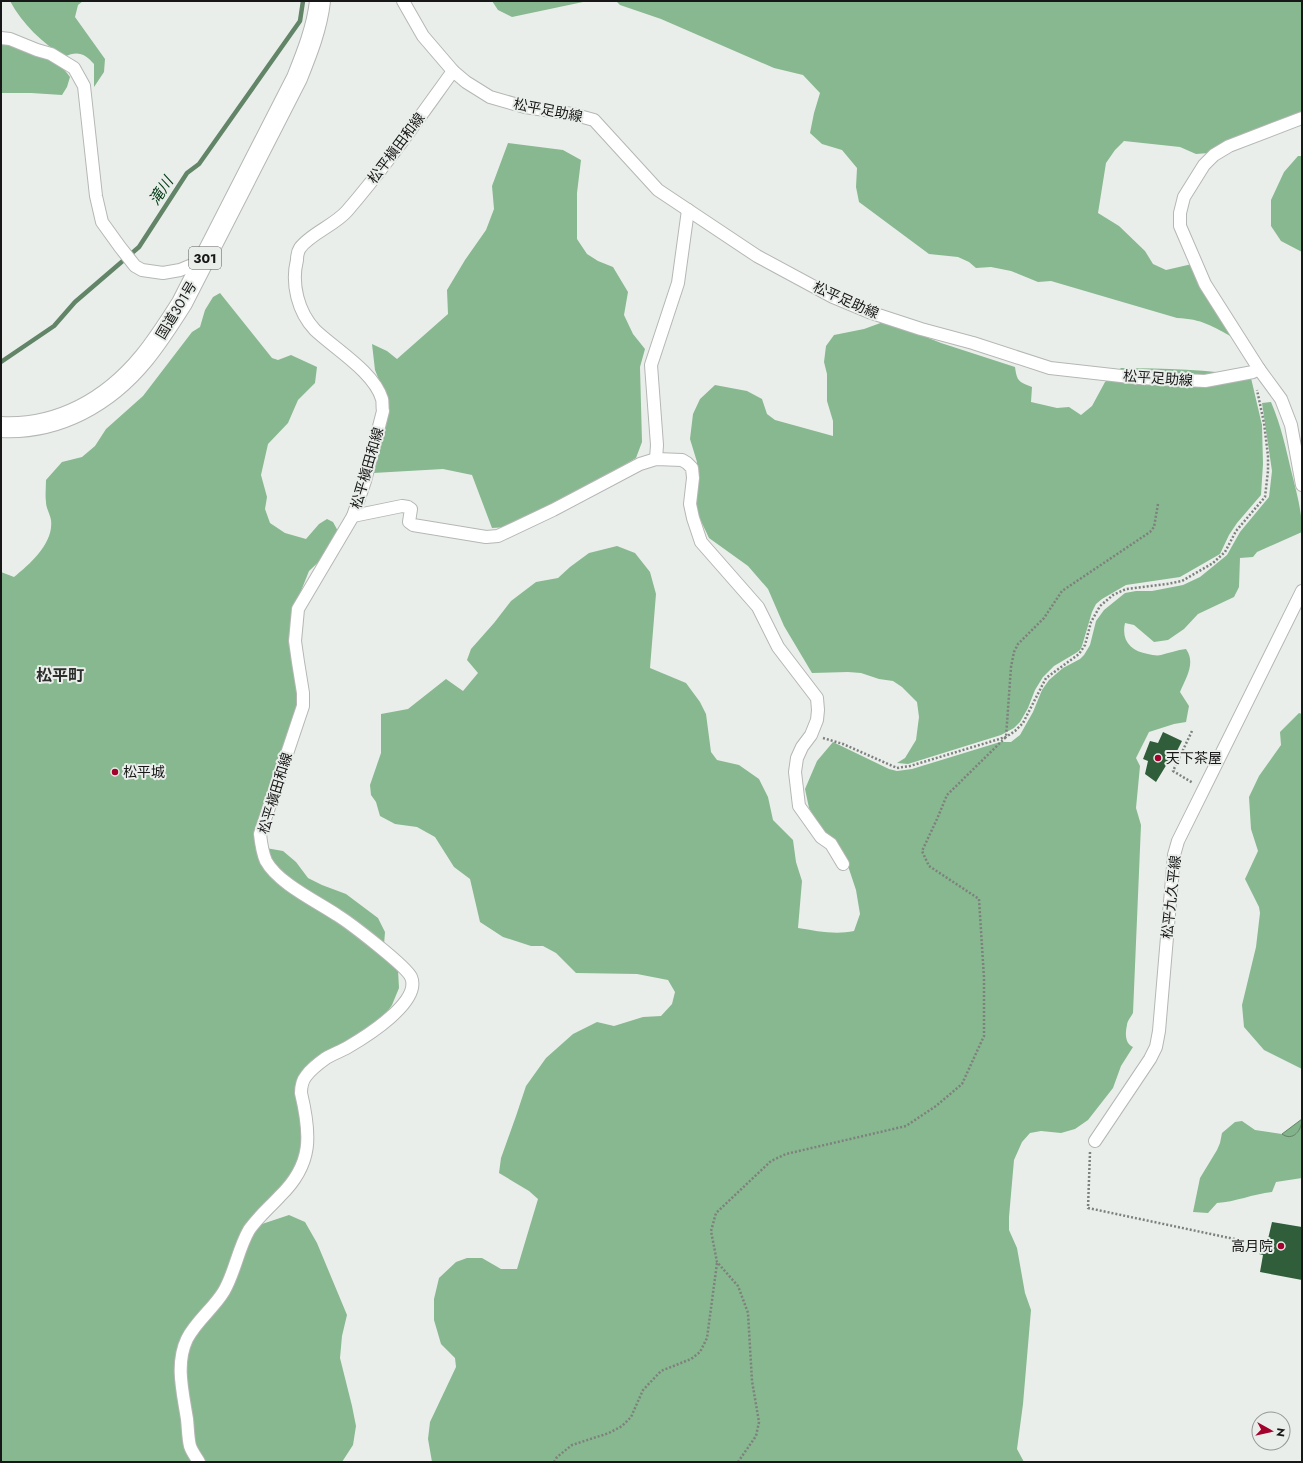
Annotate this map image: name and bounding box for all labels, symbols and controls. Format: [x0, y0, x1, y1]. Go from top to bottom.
street label: 松平足助線 [512, 94, 584, 126]
street label: 松平槇田和線 [363, 108, 429, 188]
water label: 滝川 [144, 171, 179, 210]
road number: 301 [189, 247, 221, 269]
street label: 国道301号 [151, 277, 201, 343]
street label: 松平足助線 [810, 277, 882, 323]
street label: 松平足助線 [1122, 366, 1194, 390]
street label: 松平槇田和線 [346, 425, 388, 511]
district label: 松平町 [36, 664, 84, 687]
place label: 天下茶屋 [1166, 748, 1222, 768]
street label: 松平槇田和線 [253, 750, 297, 836]
marker: 天下茶屋 [1153, 753, 1163, 763]
place label: 松平城 [123, 762, 165, 782]
marker: 松平城 [110, 767, 120, 777]
street label: 松平九久平線 [1157, 854, 1185, 940]
place label: 高月院 [1231, 1236, 1273, 1256]
marker: 高月院 [1276, 1241, 1286, 1251]
north arrow [1251, 1411, 1291, 1451]
text: N [1272, 1427, 1289, 1438]

